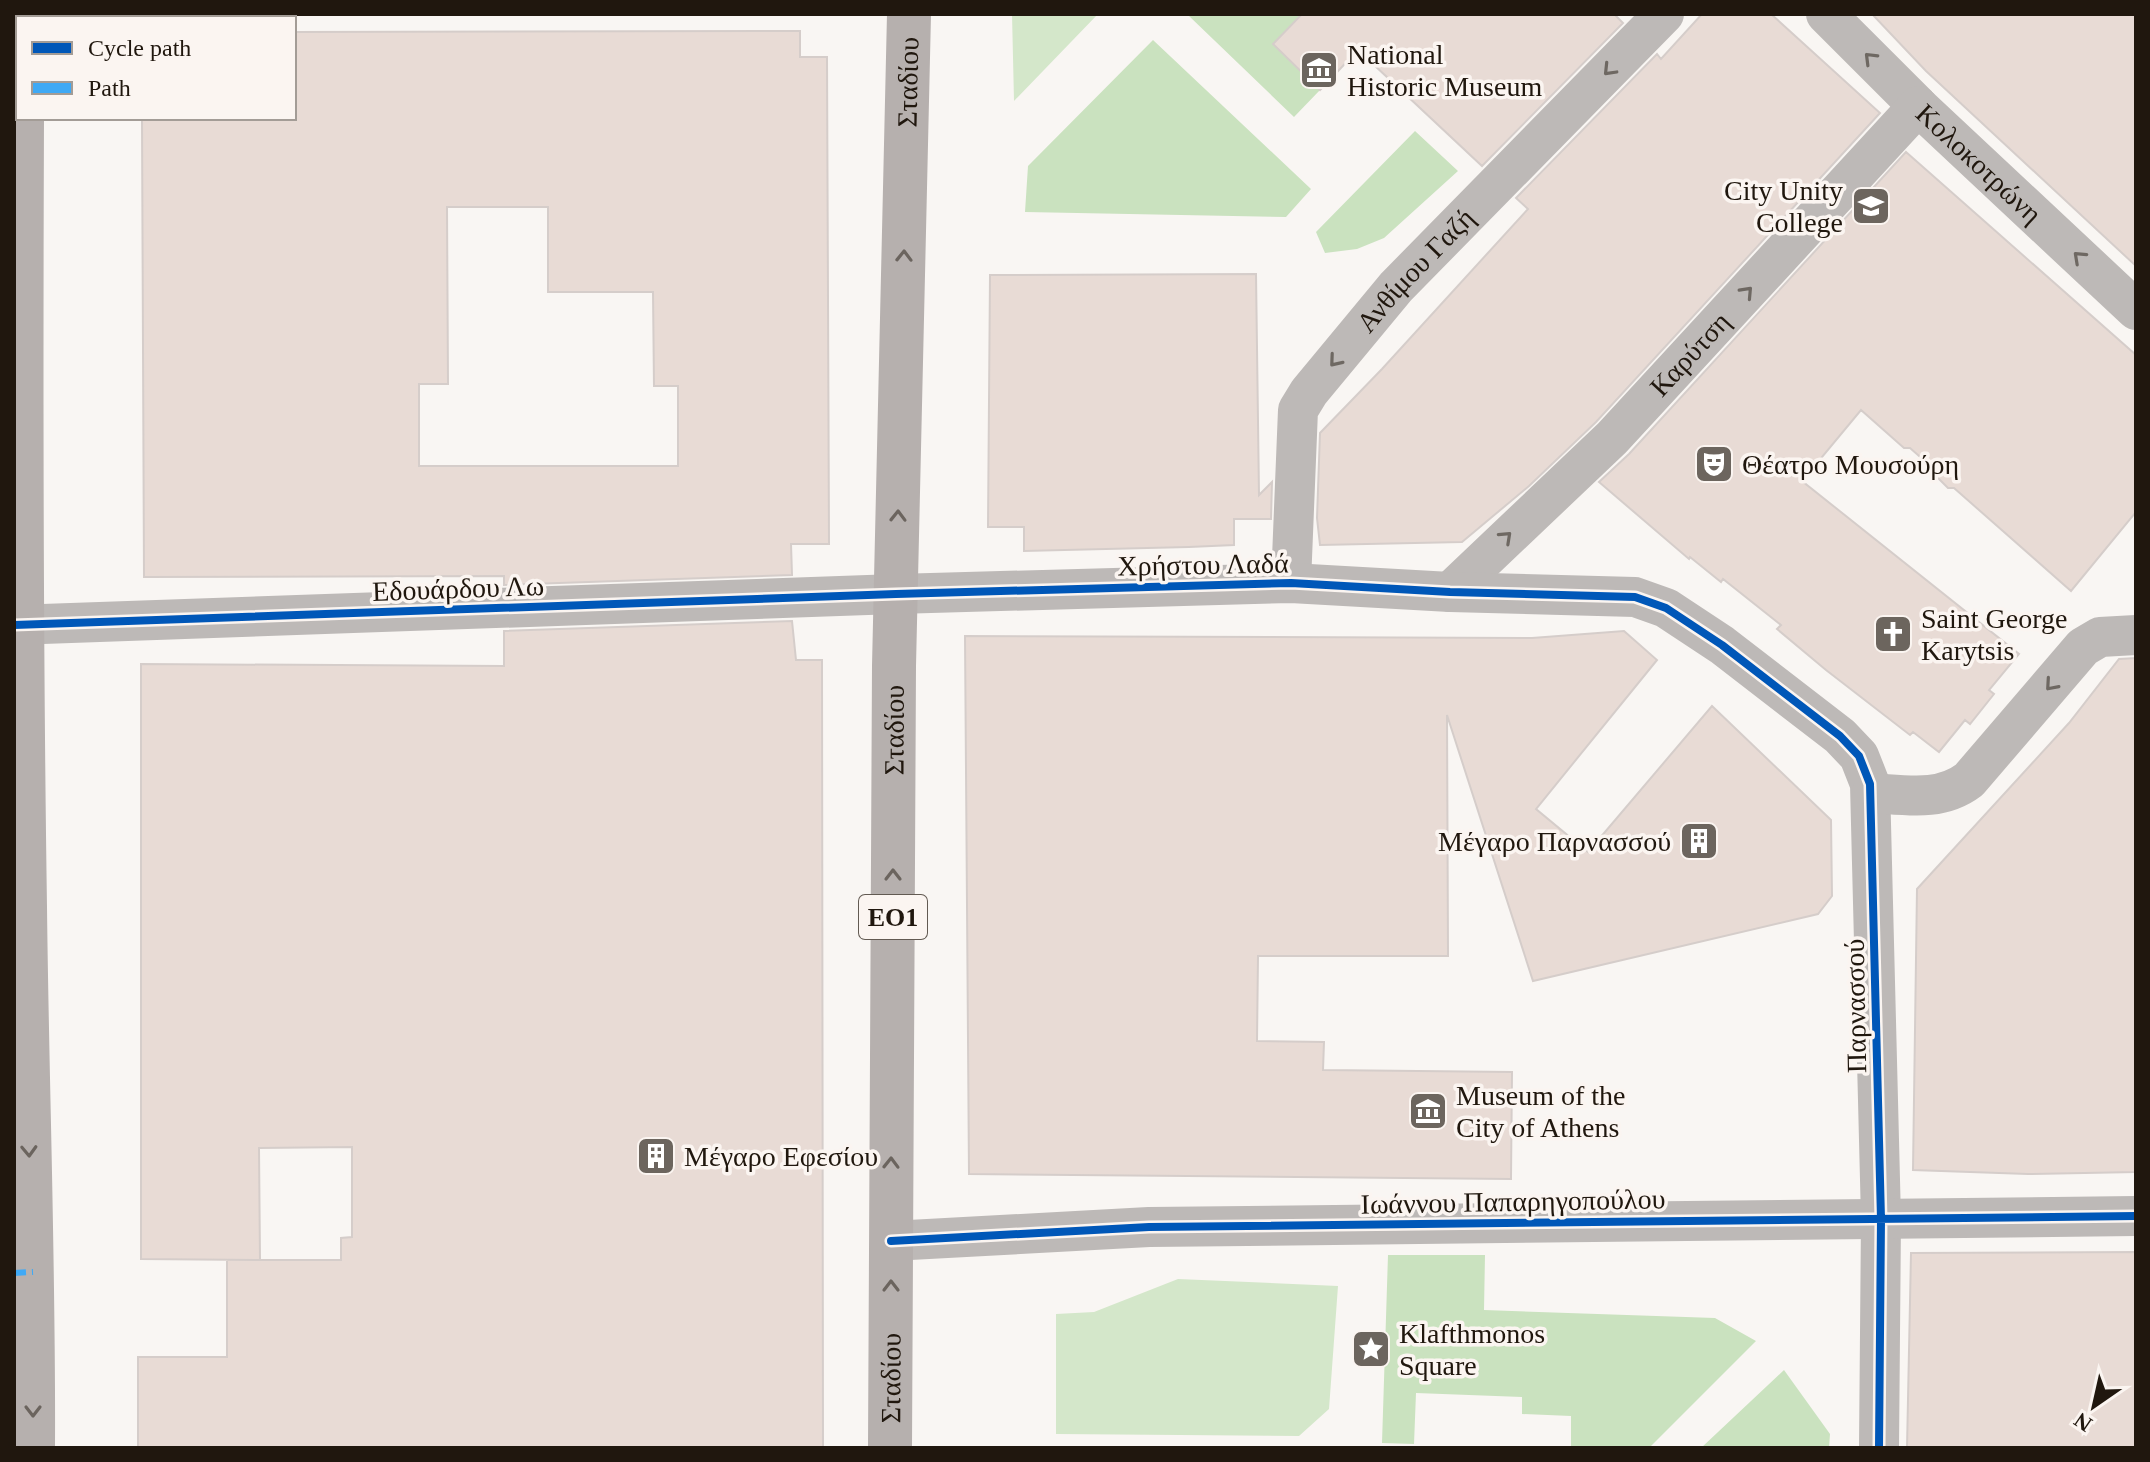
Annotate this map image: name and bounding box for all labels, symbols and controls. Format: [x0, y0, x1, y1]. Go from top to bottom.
legend [16, 16, 296, 120]
text: Cycle path [88, 35, 191, 61]
street label: Σταδίου [891, 37, 924, 128]
place label: National Historic Museum [1347, 39, 1542, 102]
museum icon: National Historic Museum [1298, 49, 1340, 91]
one-way arrow [1865, 53, 1880, 67]
one-way arrow [1604, 61, 1618, 75]
text: Path [88, 75, 131, 101]
street label: Κολοκοτρώνη [1910, 98, 2048, 230]
place label: City Unity College [1724, 175, 1843, 238]
school or university icon: City Unity College [1850, 185, 1892, 227]
street label: Ανθίμου Γαζή [1350, 202, 1480, 338]
one-way arrow [895, 249, 913, 262]
one-way arrow [2074, 251, 2088, 266]
one-way arrow [1738, 287, 1752, 301]
street label: Καρύτση [1644, 306, 1736, 402]
one-way arrow [1330, 352, 1345, 366]
theatre icon: Θέατρο Μουσούρη [1693, 443, 1735, 485]
place label: Θέατρο Μουσούρη [1742, 449, 1959, 480]
one-way arrow [889, 509, 906, 522]
one-way arrow [1497, 532, 1511, 547]
street label: Χρήστου Λαδά [1117, 548, 1289, 581]
street label: Εδουάρδου Λω [372, 570, 545, 607]
place label: Saint George Karytsis [1921, 603, 2067, 666]
church icon: Saint George Karytsis [1872, 613, 1914, 655]
one-way arrow [2046, 676, 2061, 691]
street label: Σταδίου [878, 685, 910, 775]
building icon: Μέγαρο Παρνασσού [1678, 820, 1720, 862]
place label: Μέγαρο Παρνασσού [1438, 826, 1671, 857]
one-way arrow [884, 868, 902, 881]
road number: ΕΟ1 [859, 895, 927, 939]
street label: Παρνασσού [1839, 939, 1872, 1073]
place label: Museum of the City of Athens [1456, 1080, 1626, 1143]
museum icon: Museum of the City of Athens [1407, 1090, 1449, 1132]
building icon: Μέγαρο Εφεσίου [635, 1135, 677, 1177]
place label: Μέγαρο Εφεσίου [684, 1141, 878, 1172]
one-way arrow [21, 1145, 38, 1158]
one-way arrow [882, 1156, 900, 1169]
street label: Ιωάννου Παπαρηγοπούλου [1360, 1183, 1666, 1220]
one-way arrow [882, 1279, 900, 1292]
place label: Klafthmonos Square [1399, 1318, 1545, 1381]
place icon: Klafthmonos Square [1350, 1328, 1392, 1370]
street label: Σταδίου [875, 1333, 907, 1423]
north arrow [2054, 1366, 2134, 1446]
one-way arrow [24, 1405, 42, 1418]
text: N [2069, 1407, 2097, 1437]

